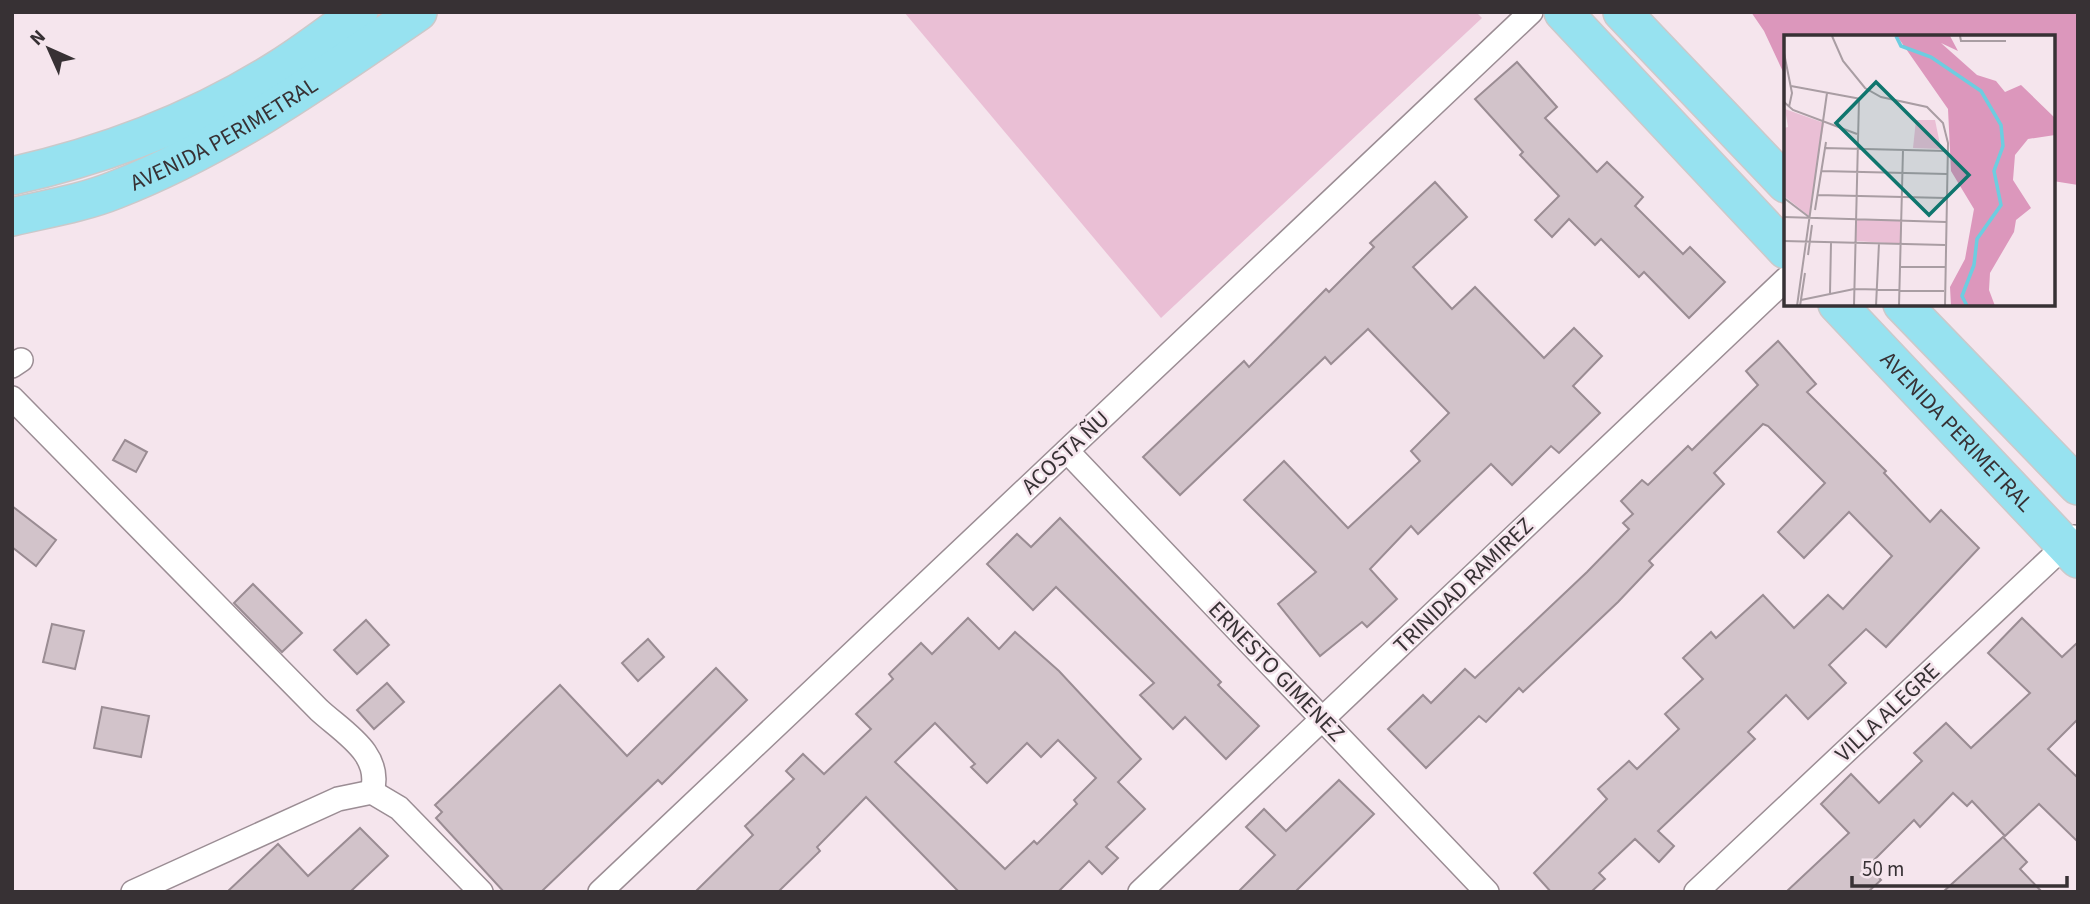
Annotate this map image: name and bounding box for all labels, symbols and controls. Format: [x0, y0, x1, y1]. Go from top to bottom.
north arrow [14, 14, 84, 84]
text: N [24, 24, 52, 52]
inset map [1784, 35, 2055, 306]
street label: AVENIDA PERIMETRAL [125, 69, 324, 199]
street label: AVENIDA PERIMETRAL [1873, 344, 2041, 519]
street label: ACOSTA ÑU [1014, 403, 1117, 502]
street label: TRINIDAD RAMIREZ [1386, 510, 1541, 661]
street label: ERNESTO GIMENEZ [1201, 594, 1352, 749]
street label: VILLA ALEGRE [1828, 655, 1947, 770]
scale bar [1852, 844, 2067, 888]
text: 50 m [1862, 854, 1904, 884]

